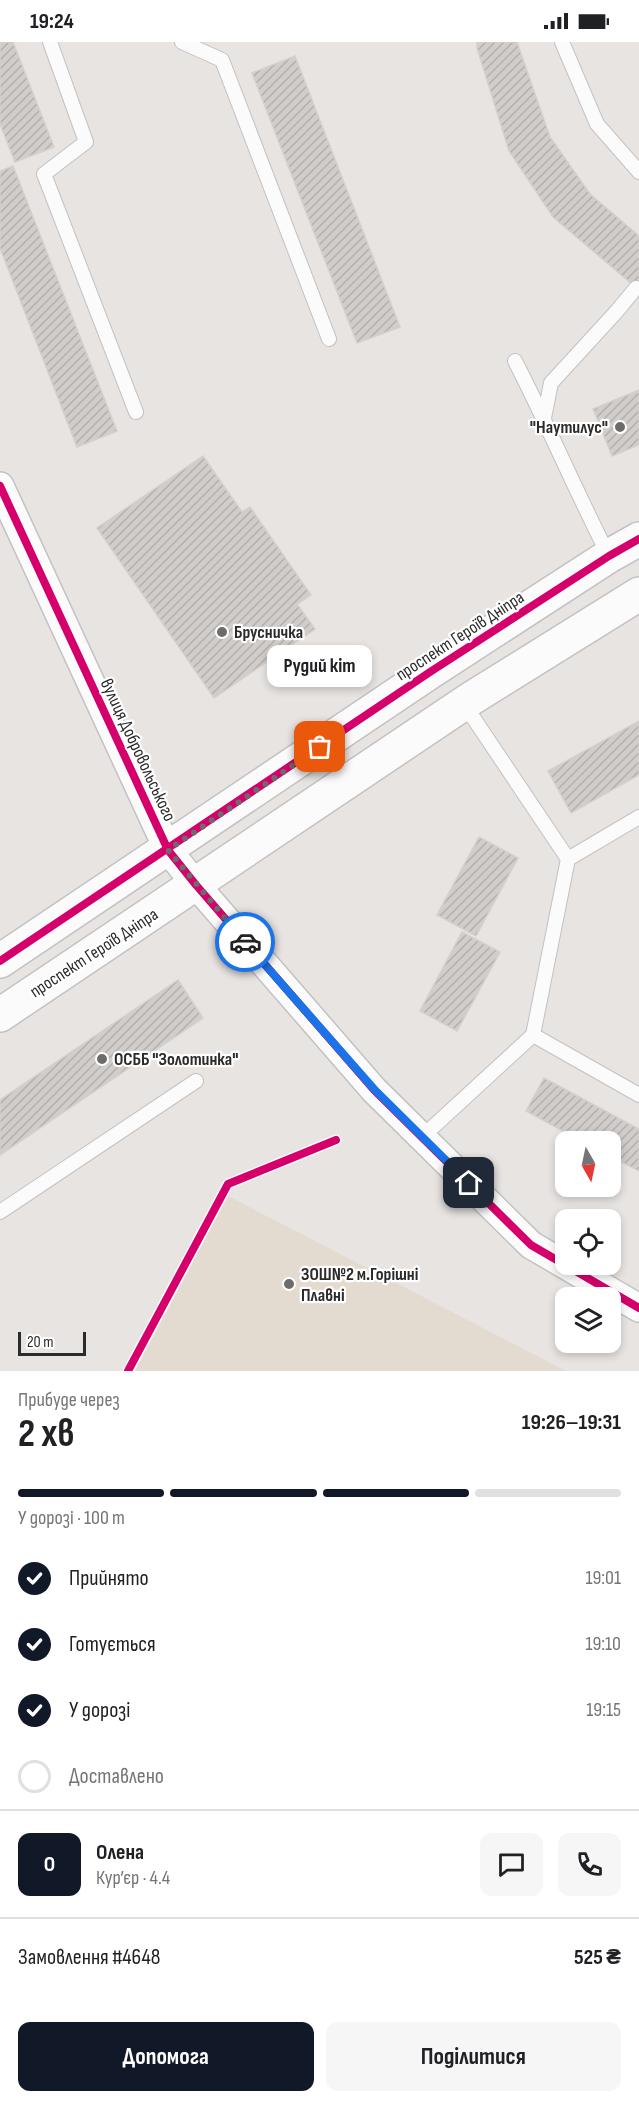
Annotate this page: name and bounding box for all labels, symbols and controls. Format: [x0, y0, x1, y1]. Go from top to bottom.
text: 19:24 [30, 8, 74, 35]
place label: "Наутилус" [530, 417, 608, 438]
marker: "Наутилус" [613, 420, 627, 434]
street label: проспект Героїв Дніпра [392, 587, 528, 685]
place label: Брусничка [234, 622, 303, 643]
marker: Брусничка [215, 625, 229, 639]
callout: Рудий кіт [268, 645, 372, 687]
text: Рудий кіт [283, 654, 356, 678]
street label: вулиця Добровольського [96, 675, 180, 825]
pin [294, 721, 345, 772]
icon: bag [303, 730, 336, 763]
street label: проспект Героїв Дніпра [26, 904, 162, 1002]
courier [215, 912, 275, 972]
icon: car [229, 926, 262, 959]
place label: ОСББ "Золотинка" [114, 1049, 238, 1070]
marker: ОСББ "Золотинка" [95, 1052, 109, 1066]
north arrow [555, 1131, 621, 1197]
map controls [555, 1131, 621, 1353]
pin [443, 1157, 494, 1208]
icon: home [452, 1166, 485, 1199]
button: locate [555, 1209, 621, 1275]
place label: ЗОШ№2 м.Горішні Плавні [301, 1264, 418, 1306]
marker: ЗОШ№2 м.Горішні Плавні [282, 1277, 296, 1291]
button: layers [555, 1287, 621, 1353]
scale bar [18, 1329, 86, 1356]
text: 20 m [27, 1333, 54, 1352]
text: Прибуде через [18, 1388, 120, 1412]
text: 19:26–19:31 [522, 1409, 621, 1436]
text: 2 хв [18, 1411, 74, 1458]
text: У дорозі · 100 m [18, 1506, 125, 1530]
icon: check [18, 1562, 51, 1595]
text: Прийнято [69, 1565, 149, 1592]
text: 19:01 [585, 1566, 621, 1590]
icon: check [18, 1628, 51, 1661]
text: Готується [69, 1631, 156, 1658]
text: 19:10 [585, 1632, 621, 1656]
icon: check [18, 1694, 51, 1727]
text: У дорозі [69, 1697, 130, 1724]
text: 19:15 [586, 1698, 621, 1722]
text: Доставлено [69, 1763, 164, 1790]
button: chat [480, 1833, 543, 1896]
button: phone [558, 1833, 621, 1896]
text: Олена [96, 1839, 144, 1866]
text: О [44, 1851, 55, 1878]
text: Кур’єр · 4.4 [96, 1866, 170, 1890]
text: Замовлення #4648 [18, 1944, 160, 1971]
text: 525 ₴ [574, 1944, 621, 1971]
button: Допомога [18, 2022, 314, 2091]
button: Поділитися [326, 2022, 621, 2091]

